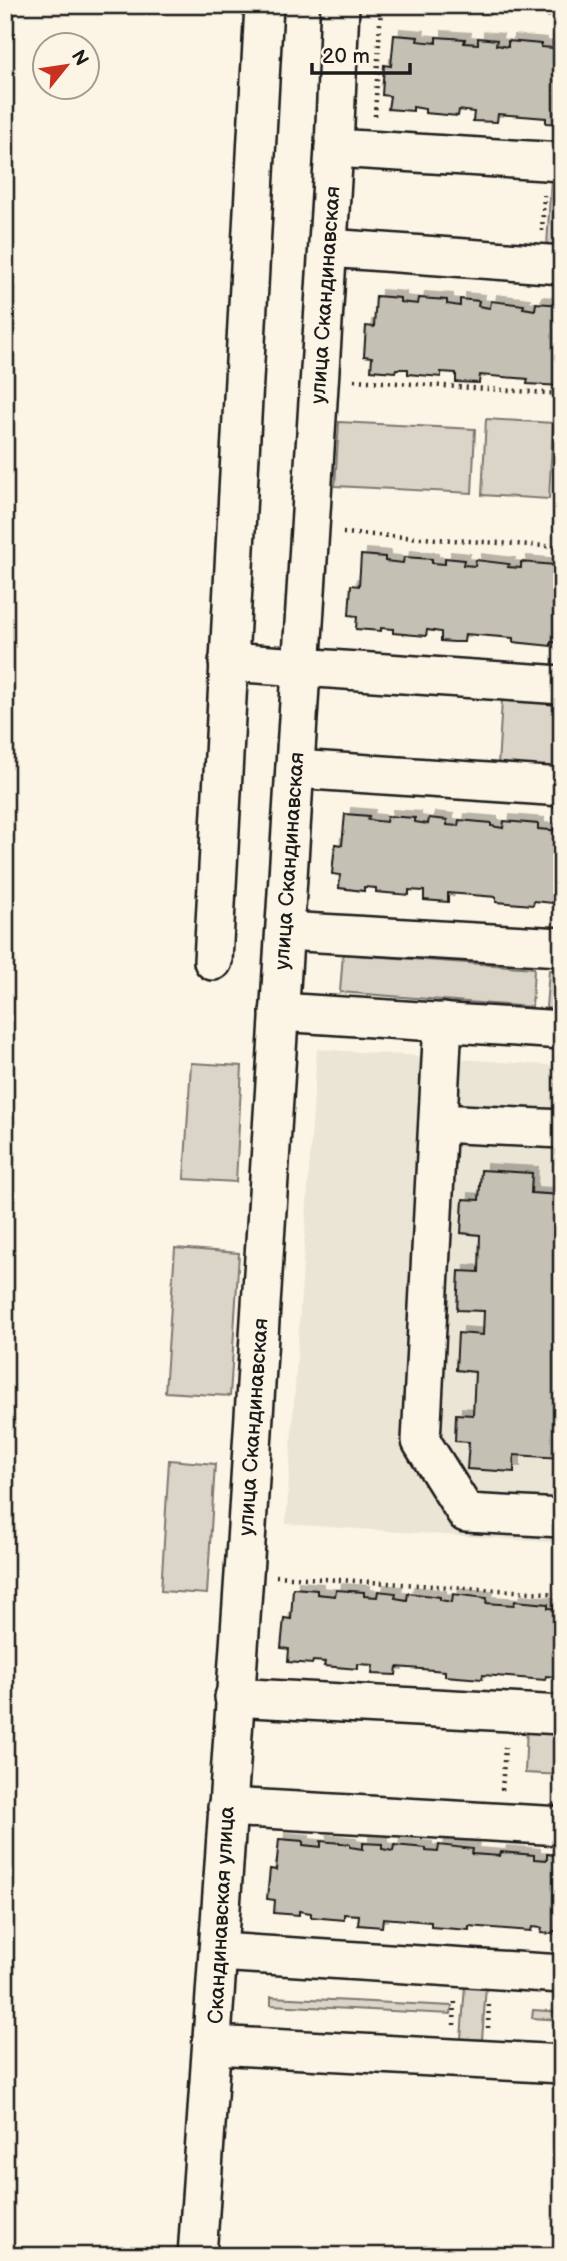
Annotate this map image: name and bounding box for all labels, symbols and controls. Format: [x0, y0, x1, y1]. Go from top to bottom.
north arrow [32, 32, 102, 102]
scale bar [312, 32, 410, 76]
text: 20 m [322, 44, 370, 69]
text: N [66, 46, 93, 70]
street label: улица Скандинавская [305, 185, 346, 405]
street label: улица Скандинавская [269, 751, 310, 971]
street label: улица Скандинавская [233, 1317, 274, 1537]
street label: Скандинавская улица [203, 1805, 240, 2025]

